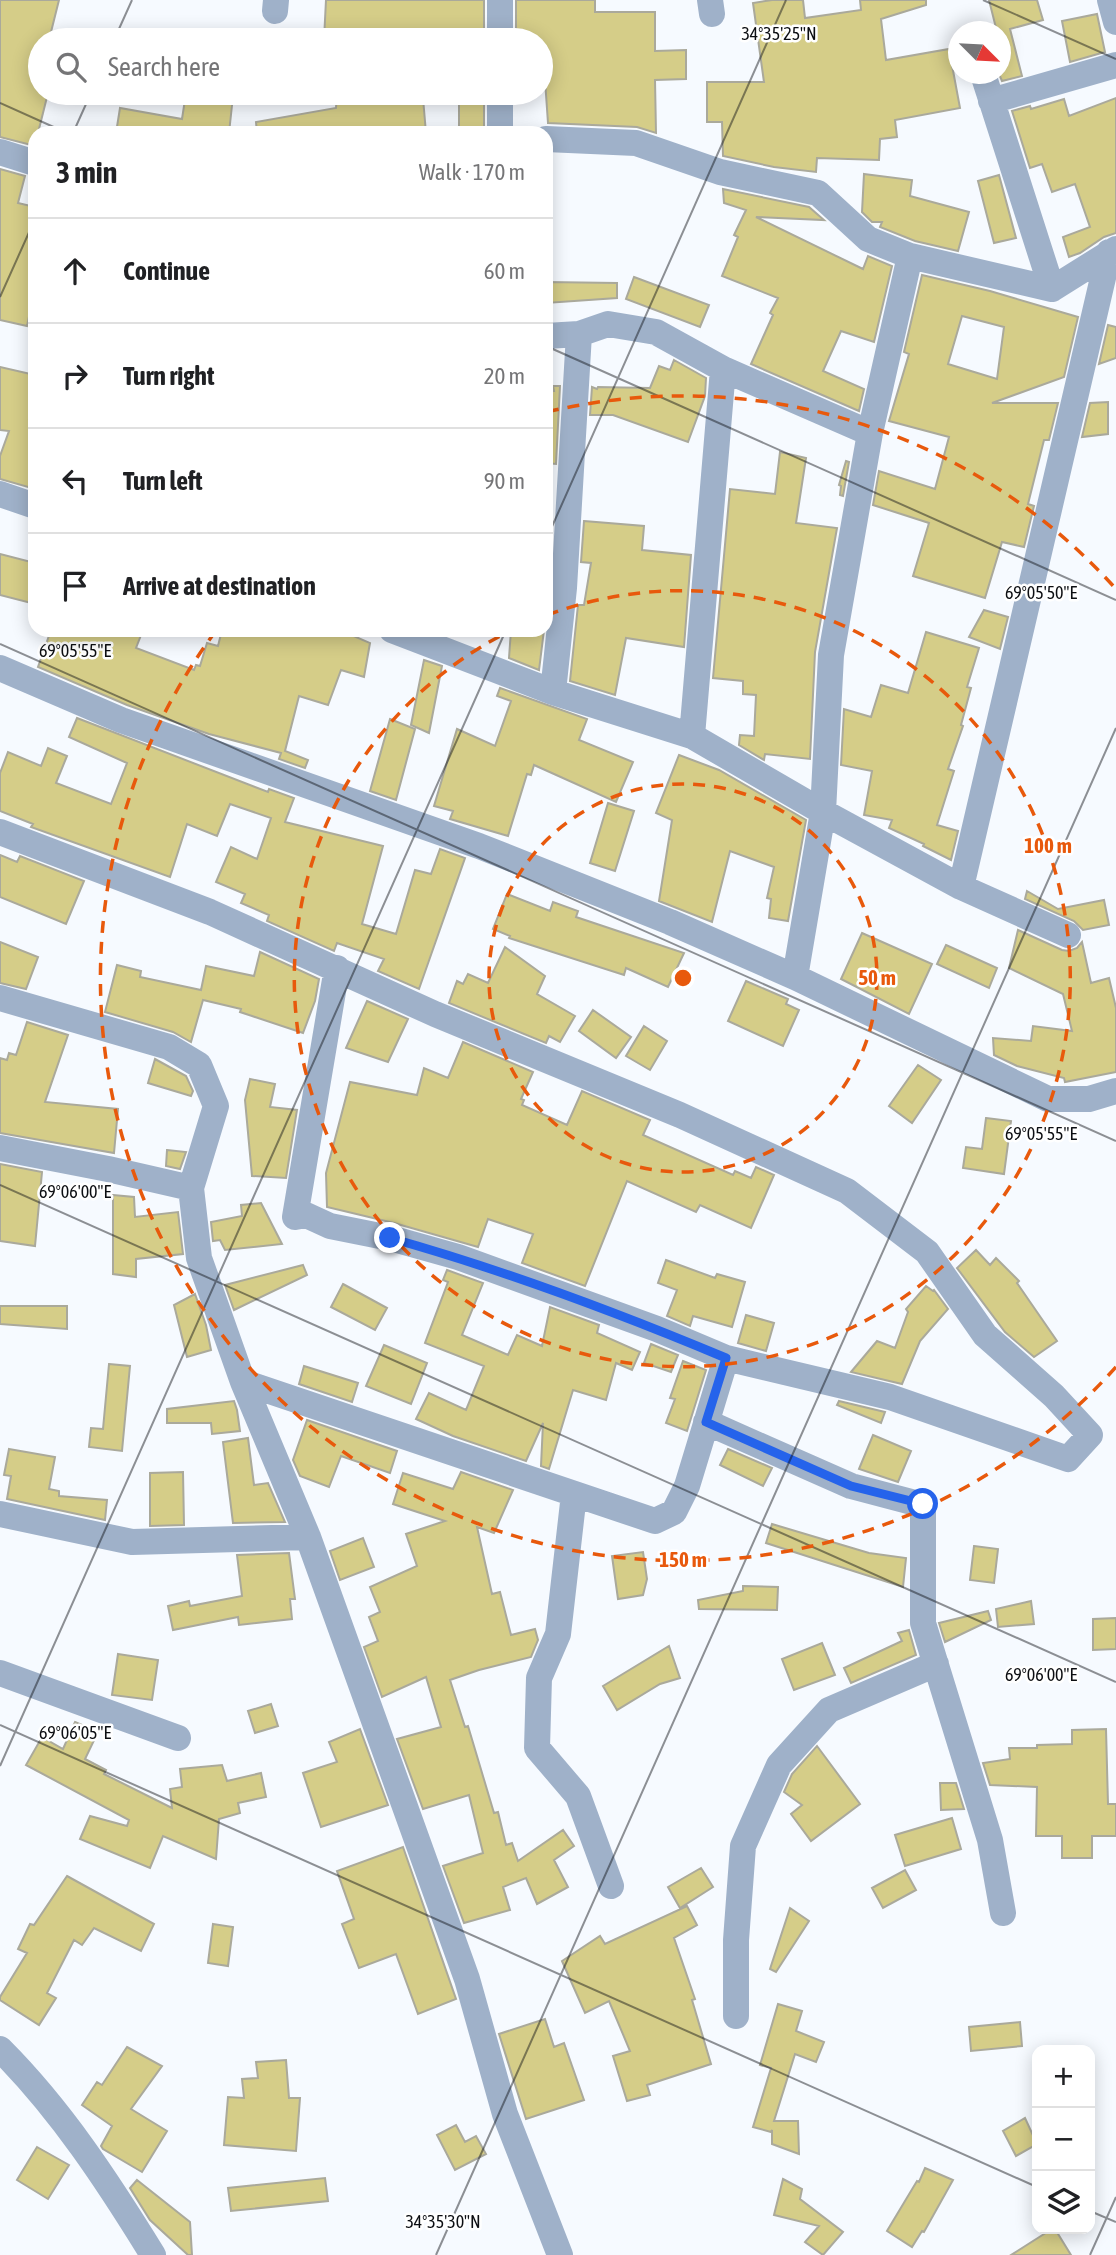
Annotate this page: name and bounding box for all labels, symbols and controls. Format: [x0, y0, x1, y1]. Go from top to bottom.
north arrow [948, 21, 1011, 84]
text: 34°35'25"N [741, 23, 817, 44]
search box [28, 28, 553, 105]
icon: search [52, 48, 90, 86]
text: Search here [108, 52, 220, 82]
text: 3 min [56, 155, 117, 189]
text: Walk · 170 m [419, 159, 525, 185]
icon: ahead [56, 252, 94, 290]
text: Continue [123, 256, 210, 286]
text: 60 m [484, 258, 525, 284]
icon: right [56, 357, 94, 395]
text: Turn right [123, 361, 214, 391]
text: 20 m [484, 363, 525, 389]
icon: left [56, 462, 94, 500]
text: Turn left [123, 466, 203, 496]
text: 90 m [484, 468, 525, 494]
icon: arrive [56, 567, 94, 605]
text: Arrive at destination [123, 571, 316, 601]
text: 69°05'50"E [1005, 582, 1077, 603]
text: 69°05'55"E [39, 640, 111, 661]
text: 100 m [1024, 833, 1072, 857]
text: 50 m [858, 965, 896, 989]
centre of rings [671, 966, 695, 990]
text: 69°05'55"E [1005, 1123, 1077, 1144]
text: 69°06'00"E [39, 1181, 111, 1202]
route end [374, 1222, 405, 1253]
route start [907, 1488, 938, 1519]
text: 150 m [659, 1547, 707, 1571]
text: 69°06'00"E [1005, 1664, 1077, 1685]
text: 69°06'05"E [39, 1722, 111, 1743]
map controls [1032, 2045, 1095, 2234]
button: + [1032, 2045, 1095, 2108]
button: − [1032, 2108, 1095, 2171]
button: layers [1032, 2171, 1095, 2234]
text: 34°35'30"N [405, 2211, 481, 2232]

